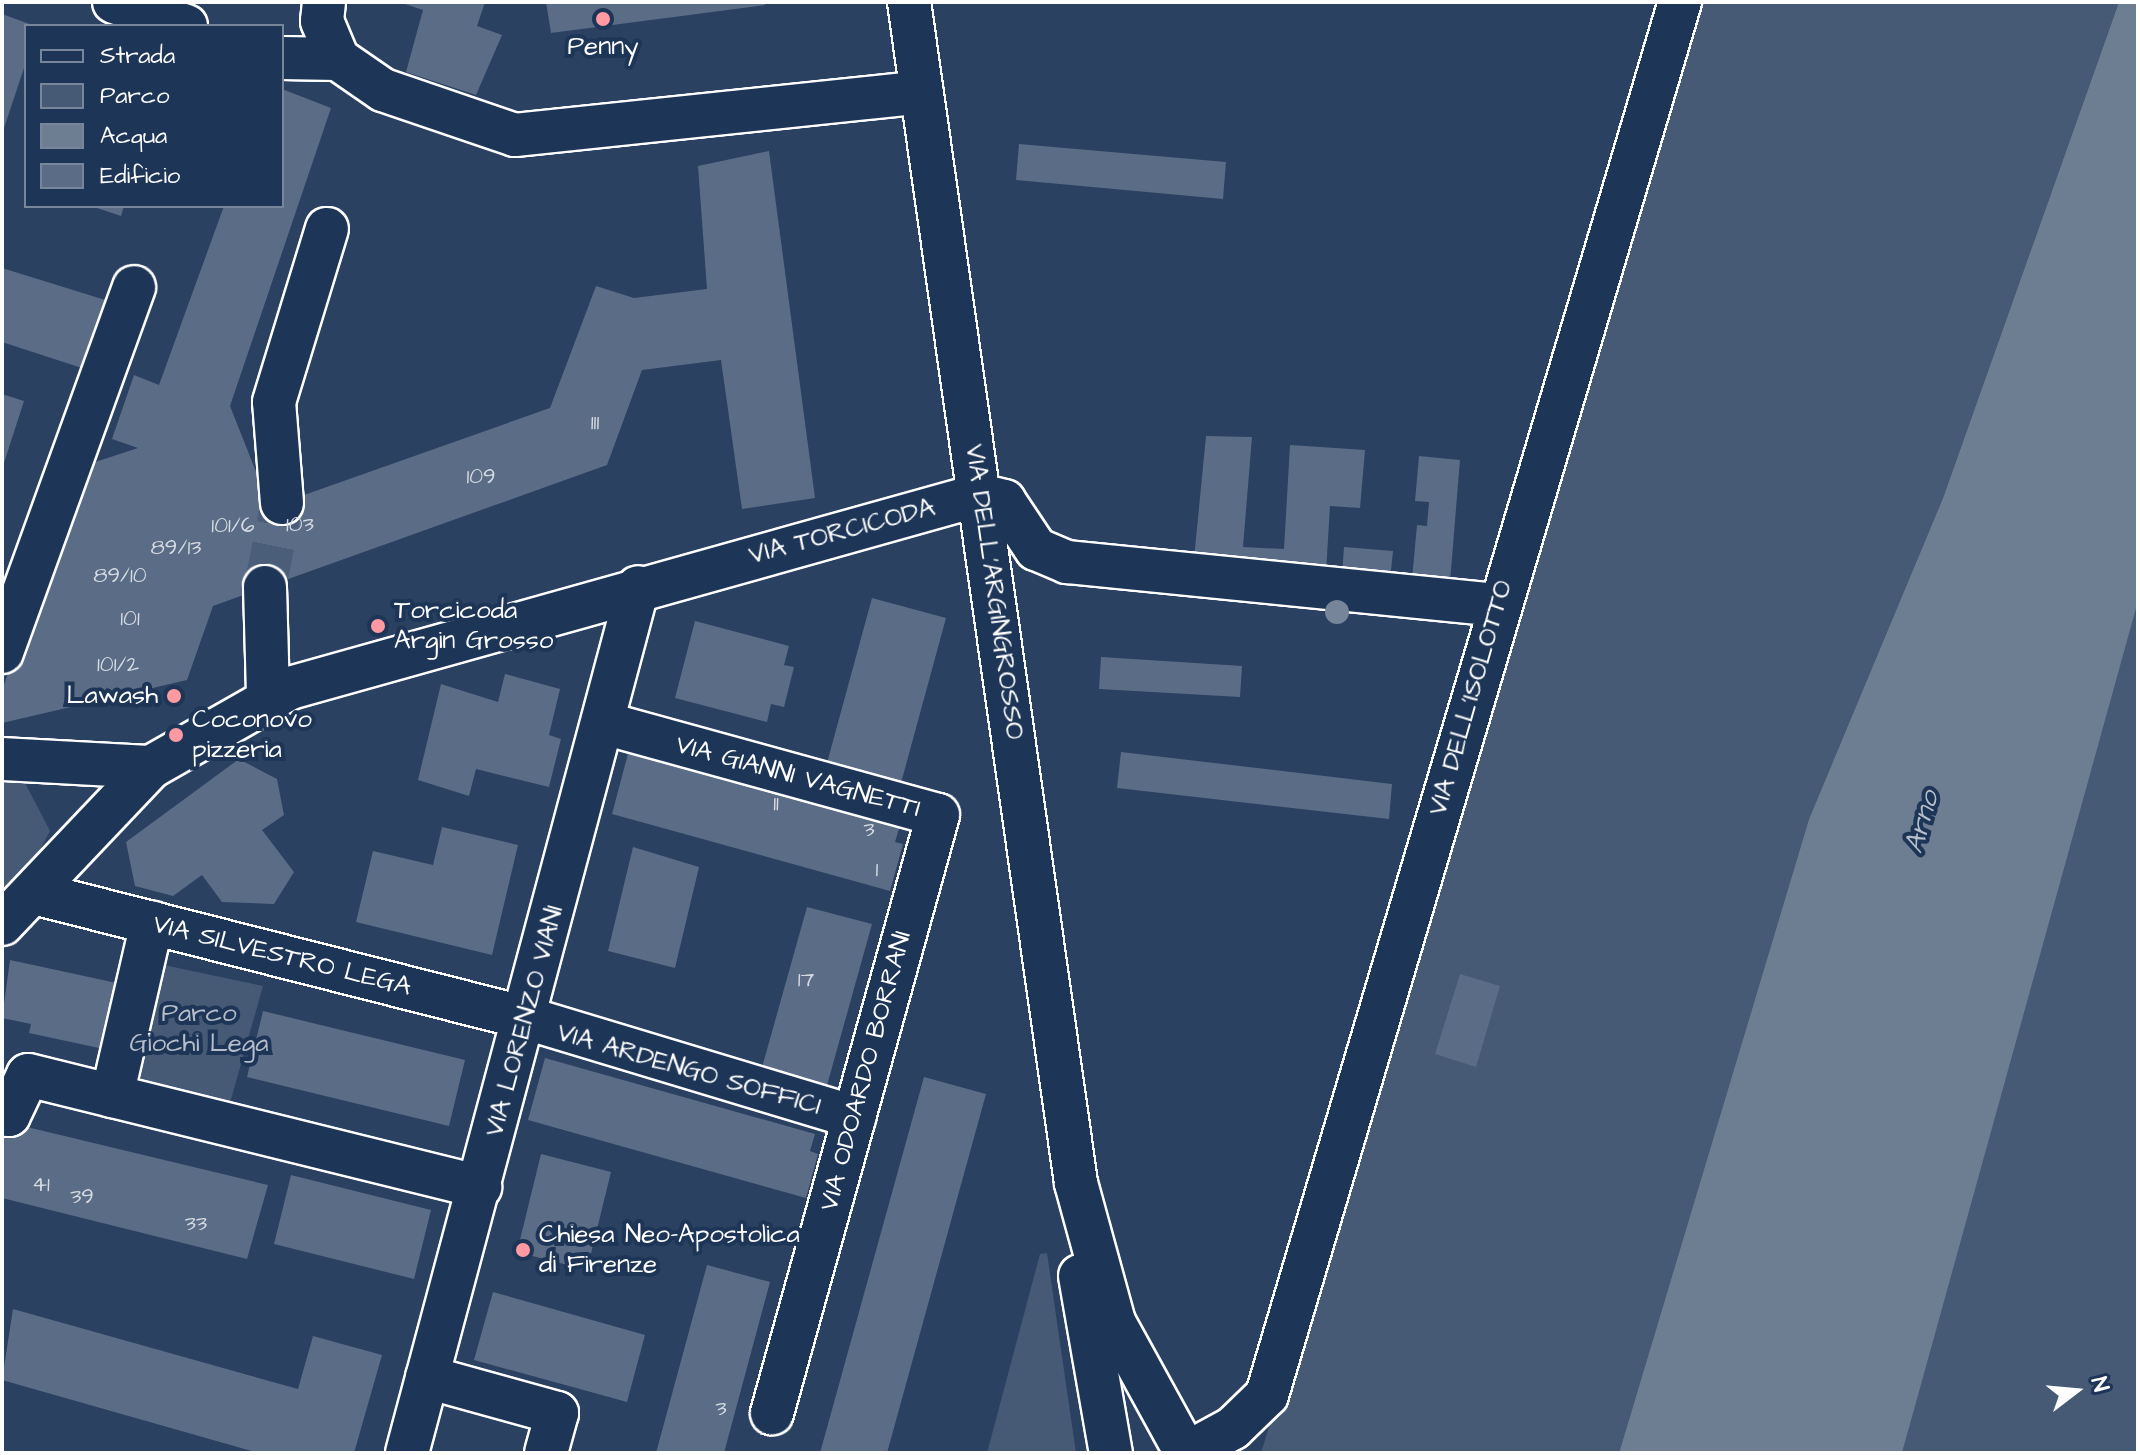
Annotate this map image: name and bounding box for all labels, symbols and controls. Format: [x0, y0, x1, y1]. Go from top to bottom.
marker: Penny [594, 10, 612, 28]
legend [24, 24, 284, 208]
place label: Penny [568, 31, 638, 63]
text: Strada [100, 39, 175, 73]
text: Parco [100, 79, 169, 113]
text: Acqua [100, 119, 167, 153]
text: Edificio [100, 159, 180, 193]
house number: 111 [591, 410, 599, 436]
street label: VIA DELL'ARGINGROSSO [958, 442, 1030, 742]
house number: 109 [466, 464, 496, 490]
street label: VIA TORCICODA [746, 492, 938, 572]
house number: 103 [286, 512, 314, 538]
house number: 101/6 [211, 513, 255, 539]
house number: 89/13 [151, 535, 201, 561]
house number: 89/10 [93, 563, 147, 589]
street label: VIA DELL'ISOLOTTO [1423, 577, 1519, 819]
place label: Torcicoda Argin Grosso [394, 595, 553, 656]
house number: 101 [120, 606, 140, 632]
marker: Torcicoda Argin Grosso [369, 617, 387, 635]
house number: 101/2 [97, 652, 139, 678]
place label: Lawash [67, 680, 158, 712]
marker: Lawash [165, 687, 183, 705]
place label: Coconovo pizzeria [192, 704, 312, 766]
marker: Coconovo pizzeria [167, 726, 185, 744]
street label: VIA GIANNI VAGNETTI [672, 729, 924, 825]
water label: Arno [1897, 787, 1947, 857]
house number: 11 [773, 791, 779, 817]
house number: 3 [863, 817, 875, 843]
house number: 1 [876, 857, 878, 883]
street label: VIA LORENZO VIANI [479, 902, 571, 1140]
street label: VIA SILVESTRO LEGA [150, 909, 414, 1003]
street label: VIA ODOARDO BORRANI [814, 928, 918, 1214]
house number: 17 [798, 967, 814, 993]
park label: Parco Giochi Lega [130, 998, 268, 1060]
street label: VIA ARDENGO SOFFICI [553, 1017, 825, 1123]
house number: 41 [32, 1172, 50, 1198]
house number: 39 [70, 1184, 94, 1210]
house number: 33 [185, 1211, 207, 1237]
place label: Chiesa Neo-Apostolica di Firenze [539, 1219, 800, 1280]
marker: Chiesa Neo-Apostolica di Firenze [514, 1241, 532, 1259]
north arrow [2036, 1351, 2116, 1431]
text: N [2083, 1373, 2116, 1395]
house number: 3 [715, 1396, 727, 1422]

